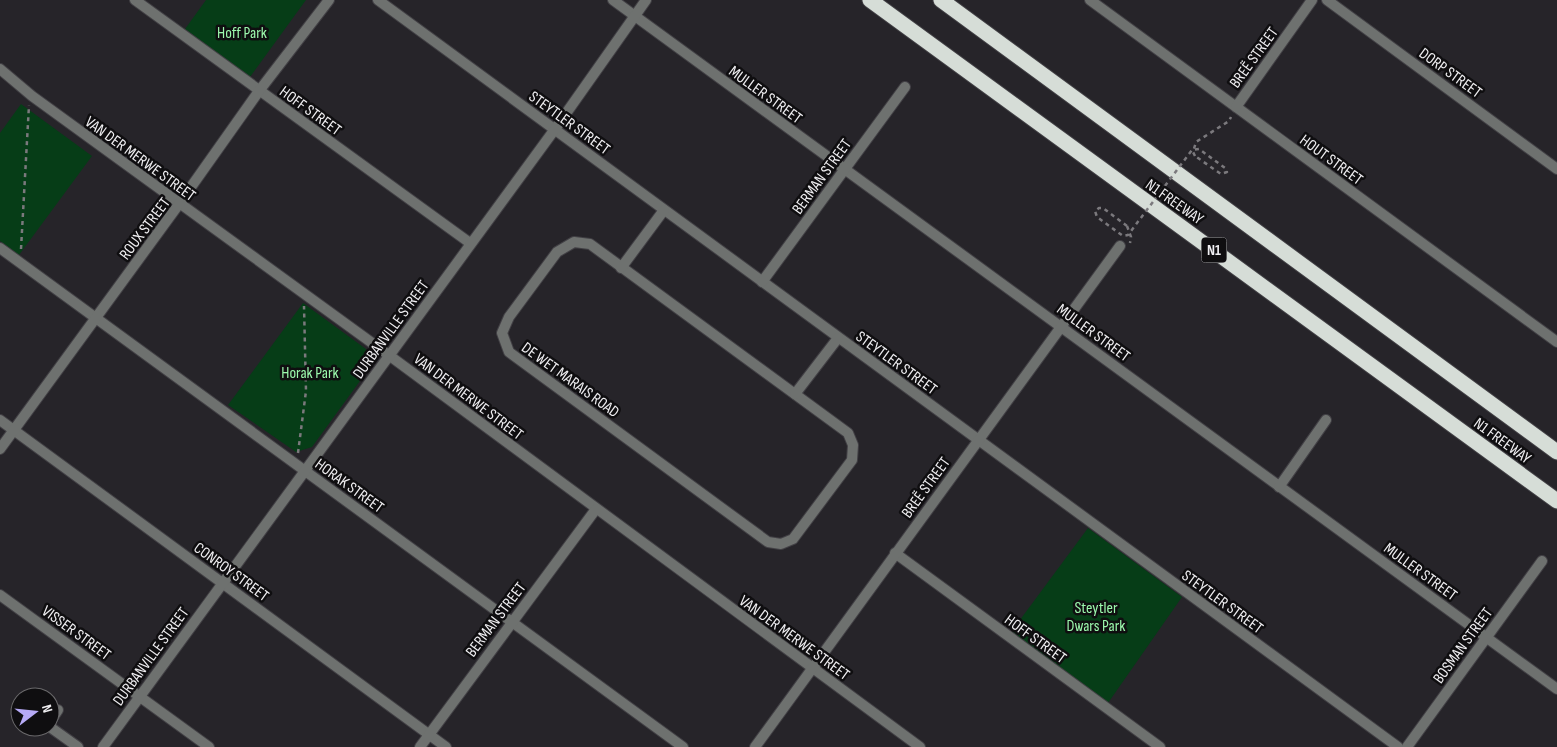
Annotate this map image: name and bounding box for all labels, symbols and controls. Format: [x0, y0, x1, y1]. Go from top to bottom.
street label: BREË STREET [1226, 23, 1283, 92]
park label: Hoff Park [217, 24, 267, 43]
street label: DORP STREET [1415, 44, 1486, 103]
street label: MULLER STREET [725, 62, 806, 128]
street label: HOFF STREET [276, 83, 345, 140]
street label: STEYTLER STREET [525, 87, 614, 159]
street label: VAN DER MERWE STREET [81, 113, 199, 206]
street label: HOUT STREET [1296, 131, 1367, 190]
street label: BERMAN STREET [789, 135, 856, 218]
street label: N1 FREEWAY [1142, 175, 1207, 229]
street label: ROUX STREET [116, 194, 175, 264]
road number: N1 [1202, 238, 1226, 262]
street label: DURBANVILLE STREET [349, 277, 434, 383]
street label: MULLER STREET [1053, 300, 1134, 366]
street label: STEYTLER STREET [852, 327, 941, 399]
street label: DE WET MARAIS ROAD [518, 338, 623, 422]
street label: VAN DER MERWE STREET [410, 350, 527, 445]
park label: Horak Park [281, 364, 339, 383]
street label: N1 FREEWAY [1470, 414, 1535, 469]
street label: BREË STREET [898, 453, 955, 522]
street label: HORAK STREET [311, 455, 388, 518]
street label: CONROY STREET [190, 539, 273, 606]
street label: MULLER STREET [1380, 539, 1461, 605]
street label: STEYTLER STREET [1178, 566, 1267, 638]
street label: BERMAN STREET [462, 578, 531, 661]
street label: VAN DER MERWE STREET [735, 592, 853, 685]
park label: Steytler Dwars Park [1067, 599, 1125, 636]
street label: VISSER STREET [38, 602, 115, 665]
street label: DURBANVILLE STREET [109, 604, 194, 710]
street label: BOSMAN STREET [1429, 604, 1497, 688]
street label: HOFF STREET [1001, 611, 1070, 668]
north arrow [10, 687, 60, 737]
text: N [38, 703, 56, 714]

